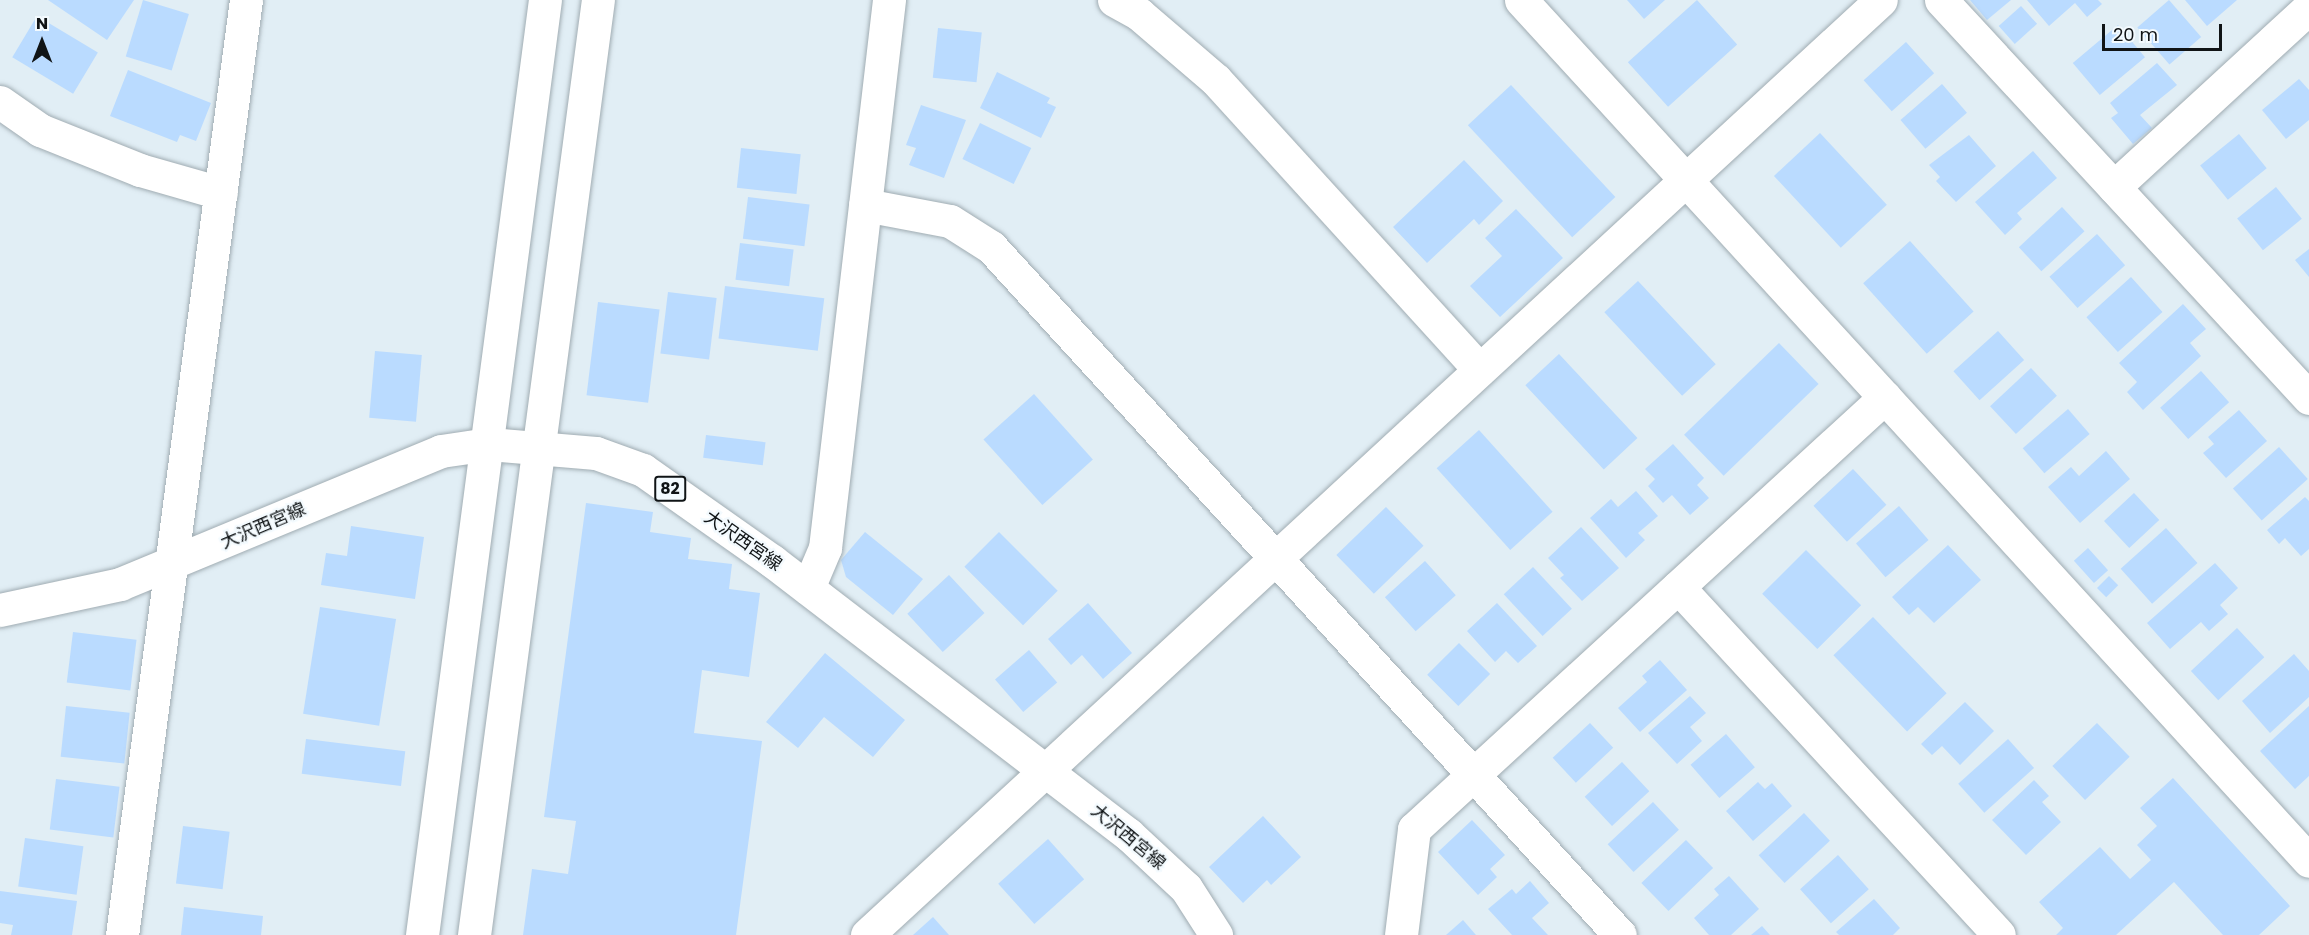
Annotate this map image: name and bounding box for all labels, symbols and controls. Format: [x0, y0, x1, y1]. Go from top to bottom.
north arrow [12, 12, 72, 72]
text: N [36, 12, 48, 35]
scale bar [2105, 12, 2225, 50]
text: 20 m [2113, 22, 2158, 47]
road number: 82 [654, 476, 686, 502]
street label: 大沢西宮線 [217, 498, 309, 554]
street label: 大沢西宮線 [700, 506, 786, 576]
street label: 大沢西宮線 [1087, 800, 1169, 874]

